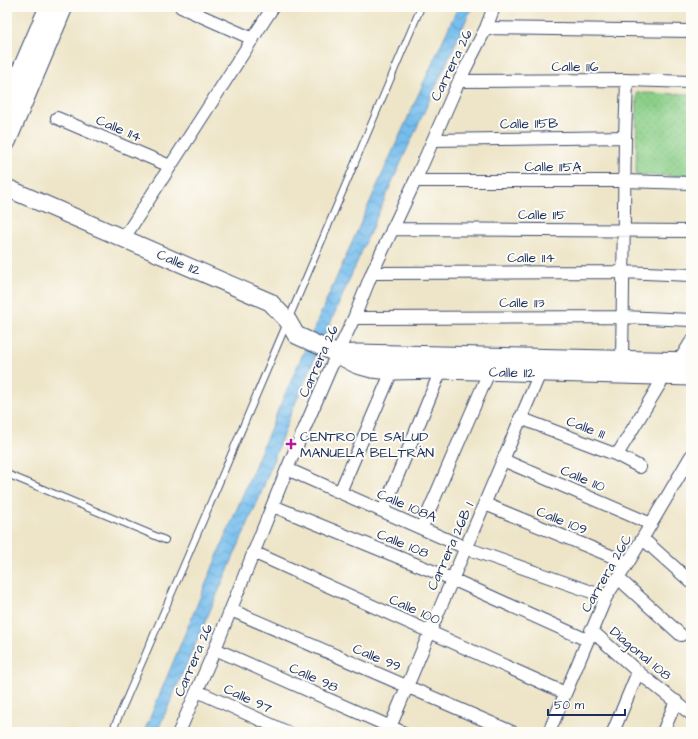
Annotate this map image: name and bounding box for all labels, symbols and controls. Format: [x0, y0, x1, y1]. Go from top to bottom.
street label: Carrera 26 [426, 26, 478, 105]
street label: Calle 116 [552, 57, 599, 77]
street label: Calle 114 [93, 110, 145, 148]
street label: Calle 115B [500, 113, 558, 135]
street label: Calle 115A [524, 157, 582, 177]
street label: Calle 115 [518, 205, 566, 225]
street label: Calle 112 [153, 245, 204, 281]
street label: Calle 114 [507, 248, 555, 268]
street label: Calle 113 [499, 293, 545, 313]
street label: Carrera 26 [294, 322, 344, 401]
street label: Calle 112 [489, 363, 535, 383]
street label: Calle 111 [563, 411, 608, 445]
place label: CENTRO DE SALUD MANUELA BELTRÁN [300, 427, 434, 463]
marker: CENTRO DE SALUD MANUELA BELTRÁN [285, 438, 297, 450]
street label: Calle 110 [557, 461, 608, 497]
street label: Calle 108A [374, 484, 440, 527]
street label: Carrera 26B 1 [423, 499, 479, 594]
street label: Calle 109 [533, 502, 590, 540]
street label: Calle 108 [374, 524, 432, 563]
street label: Carrera 26C [576, 531, 637, 616]
street label: Calle 100 [386, 590, 444, 630]
street label: Carrera 26 [170, 621, 218, 700]
street label: Diagonal 108 [605, 622, 676, 686]
street label: Calle 99 [349, 639, 404, 677]
street label: Calle 98 [286, 658, 341, 698]
street label: Calle 97 [220, 679, 275, 719]
scale bar [548, 691, 625, 717]
text: 50 m [554, 697, 585, 714]

